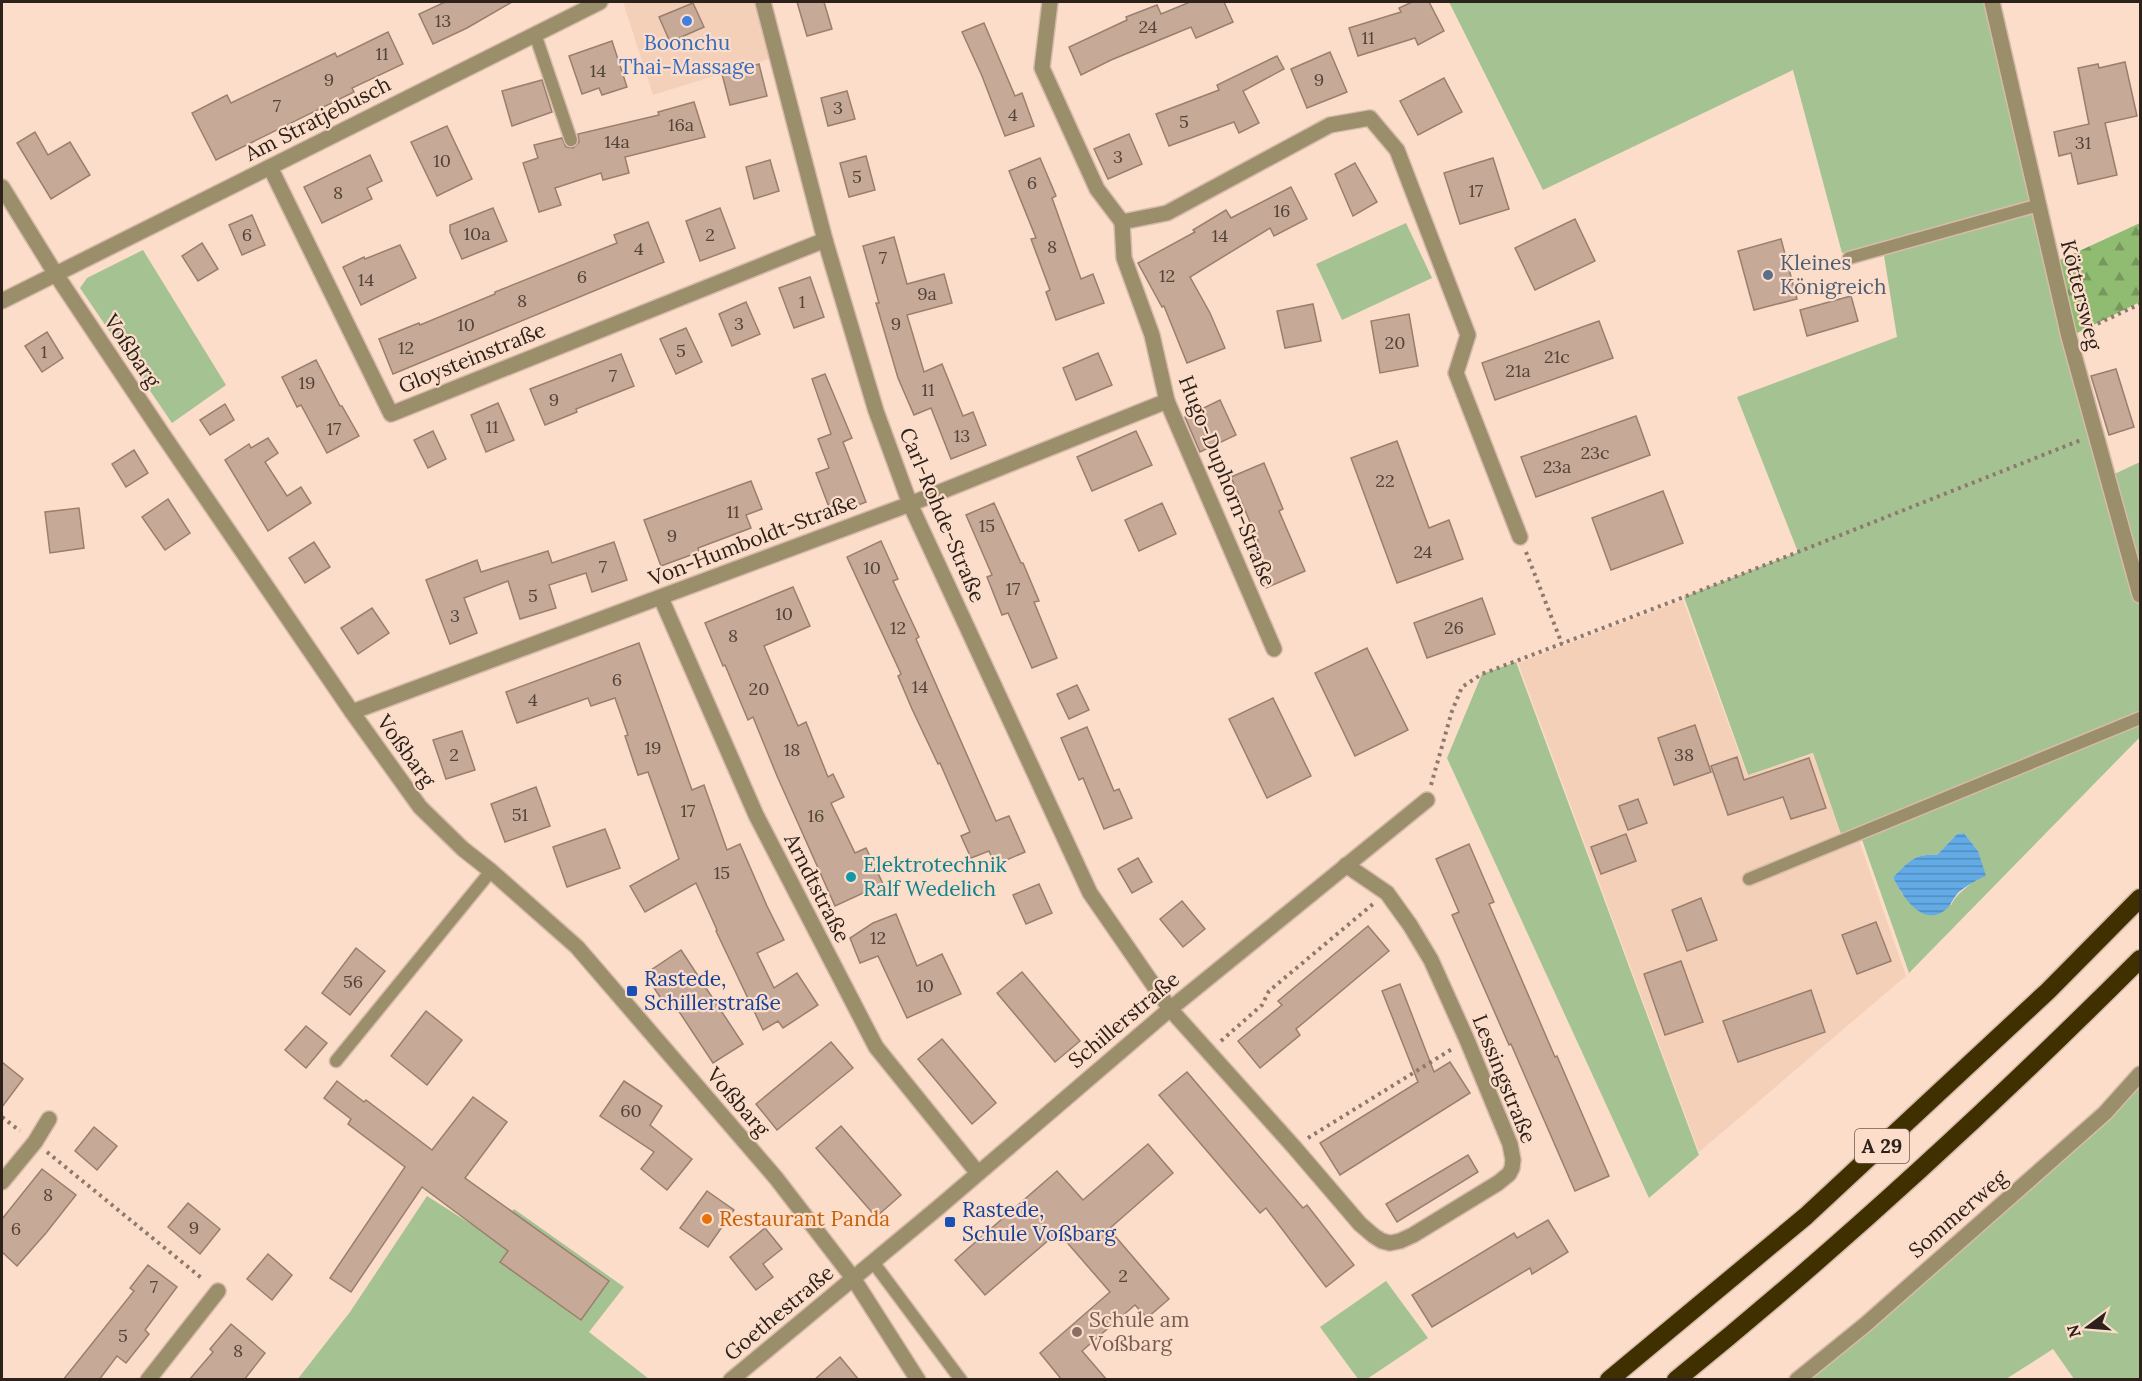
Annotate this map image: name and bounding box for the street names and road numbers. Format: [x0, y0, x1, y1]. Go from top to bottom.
street label: Am Stratjebusch [239, 70, 395, 167]
street label: Köttersweg [2055, 237, 2108, 353]
street label: Voßbarg [97, 308, 167, 393]
street label: Gloysteinstraße [394, 316, 549, 399]
street label: Hugo-Duphorn-Straße [1173, 371, 1282, 590]
street label: Carl-Rohde-Straße [893, 423, 991, 606]
street label: Von-Humboldt-Straße [644, 487, 861, 592]
street label: Voßbarg [370, 708, 442, 793]
street label: Arndtstraße [778, 828, 856, 947]
street label: Schillerstraße [1063, 965, 1185, 1074]
street label: Lessingstraße [1466, 1010, 1543, 1147]
street label: Voßbarg [700, 1061, 776, 1142]
road number: A 29 [1855, 1129, 1909, 1163]
street label: Sommerweg [1903, 1163, 2013, 1264]
street label: Goethestraße [718, 1259, 839, 1366]

